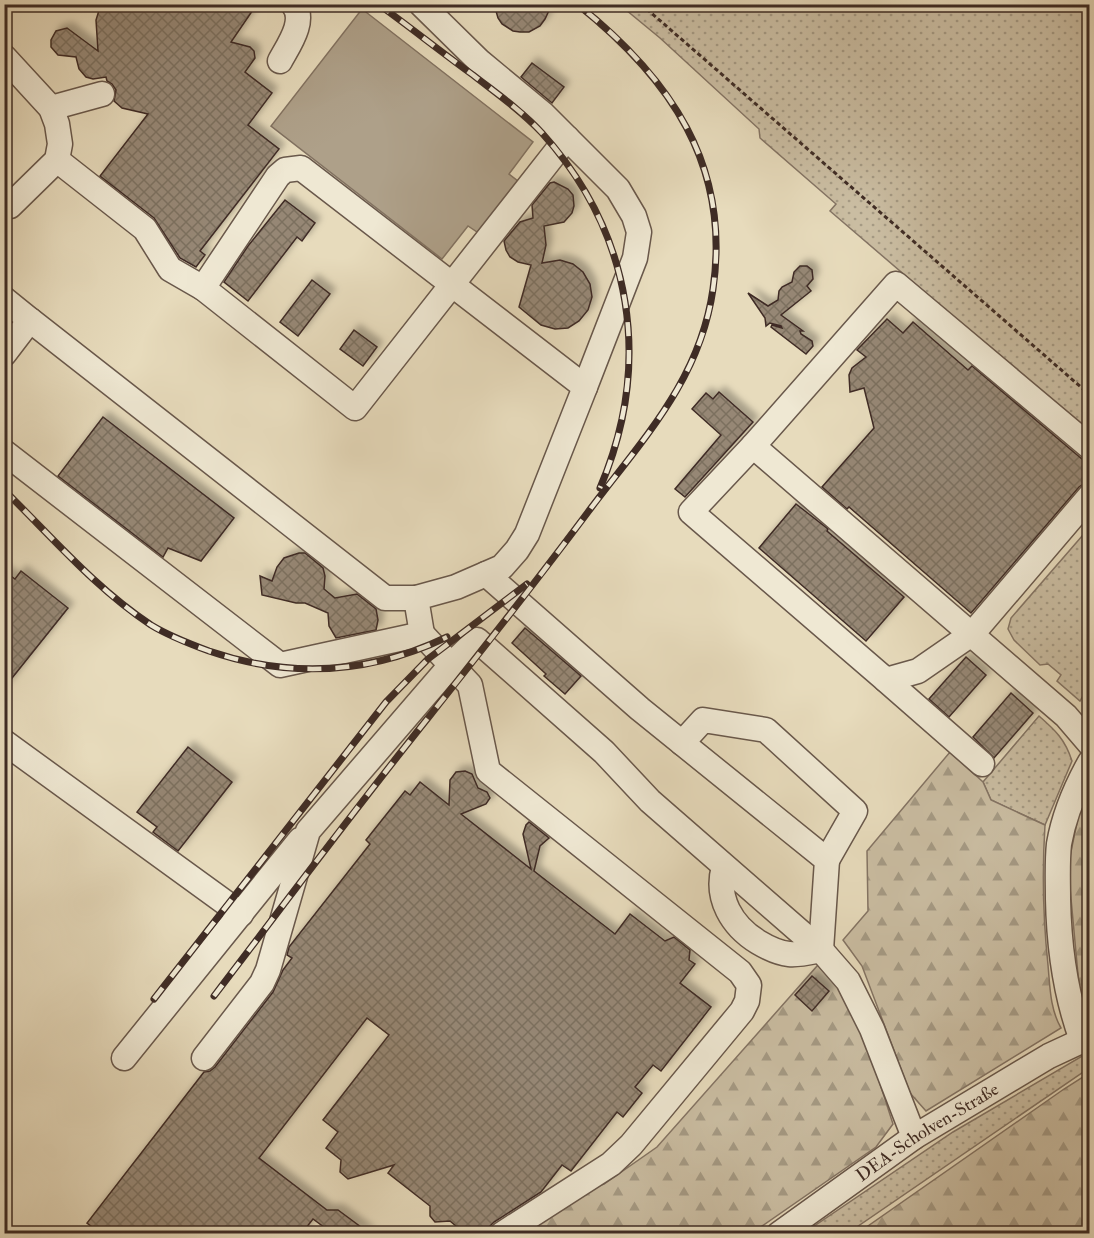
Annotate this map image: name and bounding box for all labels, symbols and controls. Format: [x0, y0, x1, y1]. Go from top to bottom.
street label: DEA-Scholven-Straße [851, 1078, 1003, 1187]

